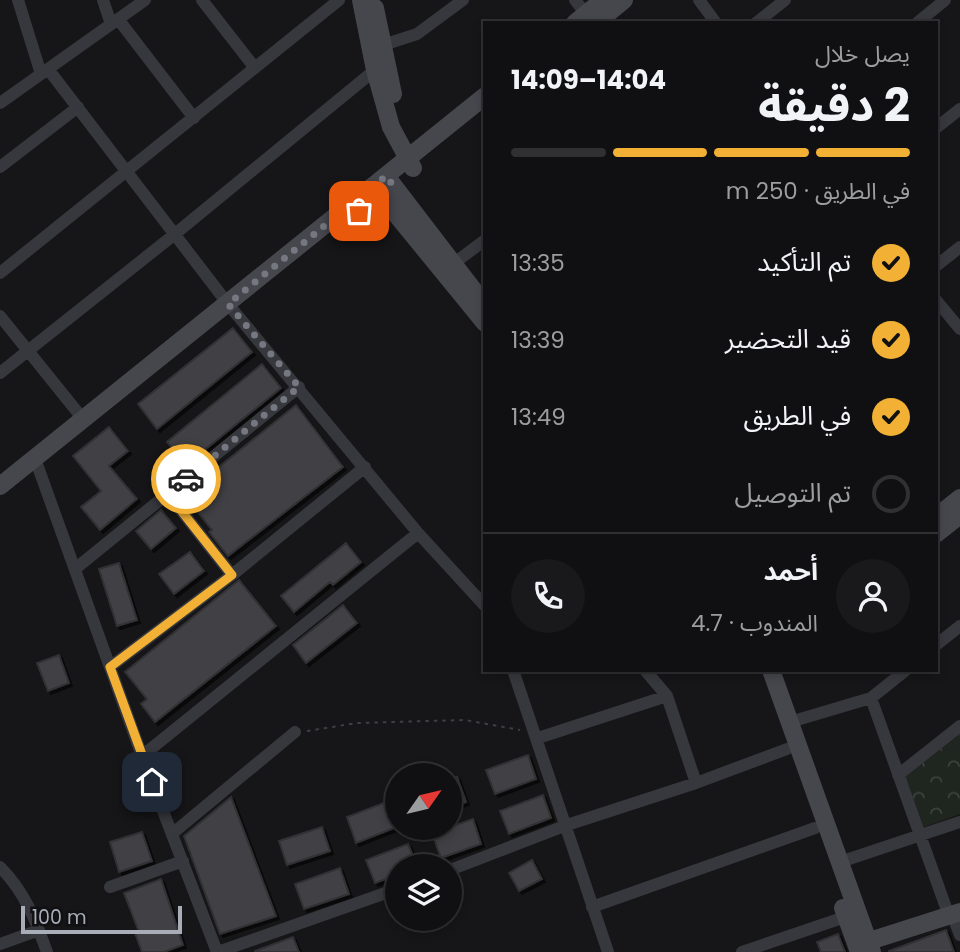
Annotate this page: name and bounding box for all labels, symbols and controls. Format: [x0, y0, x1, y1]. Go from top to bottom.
text: يصل خلال [815, 38, 910, 70]
text: 14:04–14:09 [511, 62, 666, 98]
text: 2 دقيقة [758, 73, 910, 137]
text: في الطريق · 250 m [726, 175, 910, 207]
pin [329, 181, 389, 241]
icon: bag [340, 192, 378, 230]
text: تم التأكيد [757, 244, 851, 280]
icon: check [872, 244, 910, 282]
text: 13:35 [511, 247, 565, 279]
text: قيد التحضير [725, 321, 851, 357]
icon: check [872, 321, 910, 359]
text: 13:39 [511, 324, 565, 356]
text: في الطريق [744, 398, 851, 434]
icon: check [872, 398, 910, 436]
text: 13:49 [511, 401, 566, 433]
courier [151, 444, 221, 514]
icon: car [167, 460, 205, 498]
text: تم التوصيل [735, 475, 851, 511]
text: أحمد [764, 553, 818, 589]
button: phone [511, 559, 585, 633]
button: person [836, 559, 910, 633]
text: المندوب · 4.7 [691, 607, 818, 639]
pin [122, 752, 182, 812]
icon: home [133, 763, 171, 801]
north arrow [385, 763, 462, 840]
map controls [385, 763, 462, 931]
button: layers [385, 854, 462, 931]
scale bar [21, 903, 182, 935]
text: 100 m [32, 904, 87, 931]

